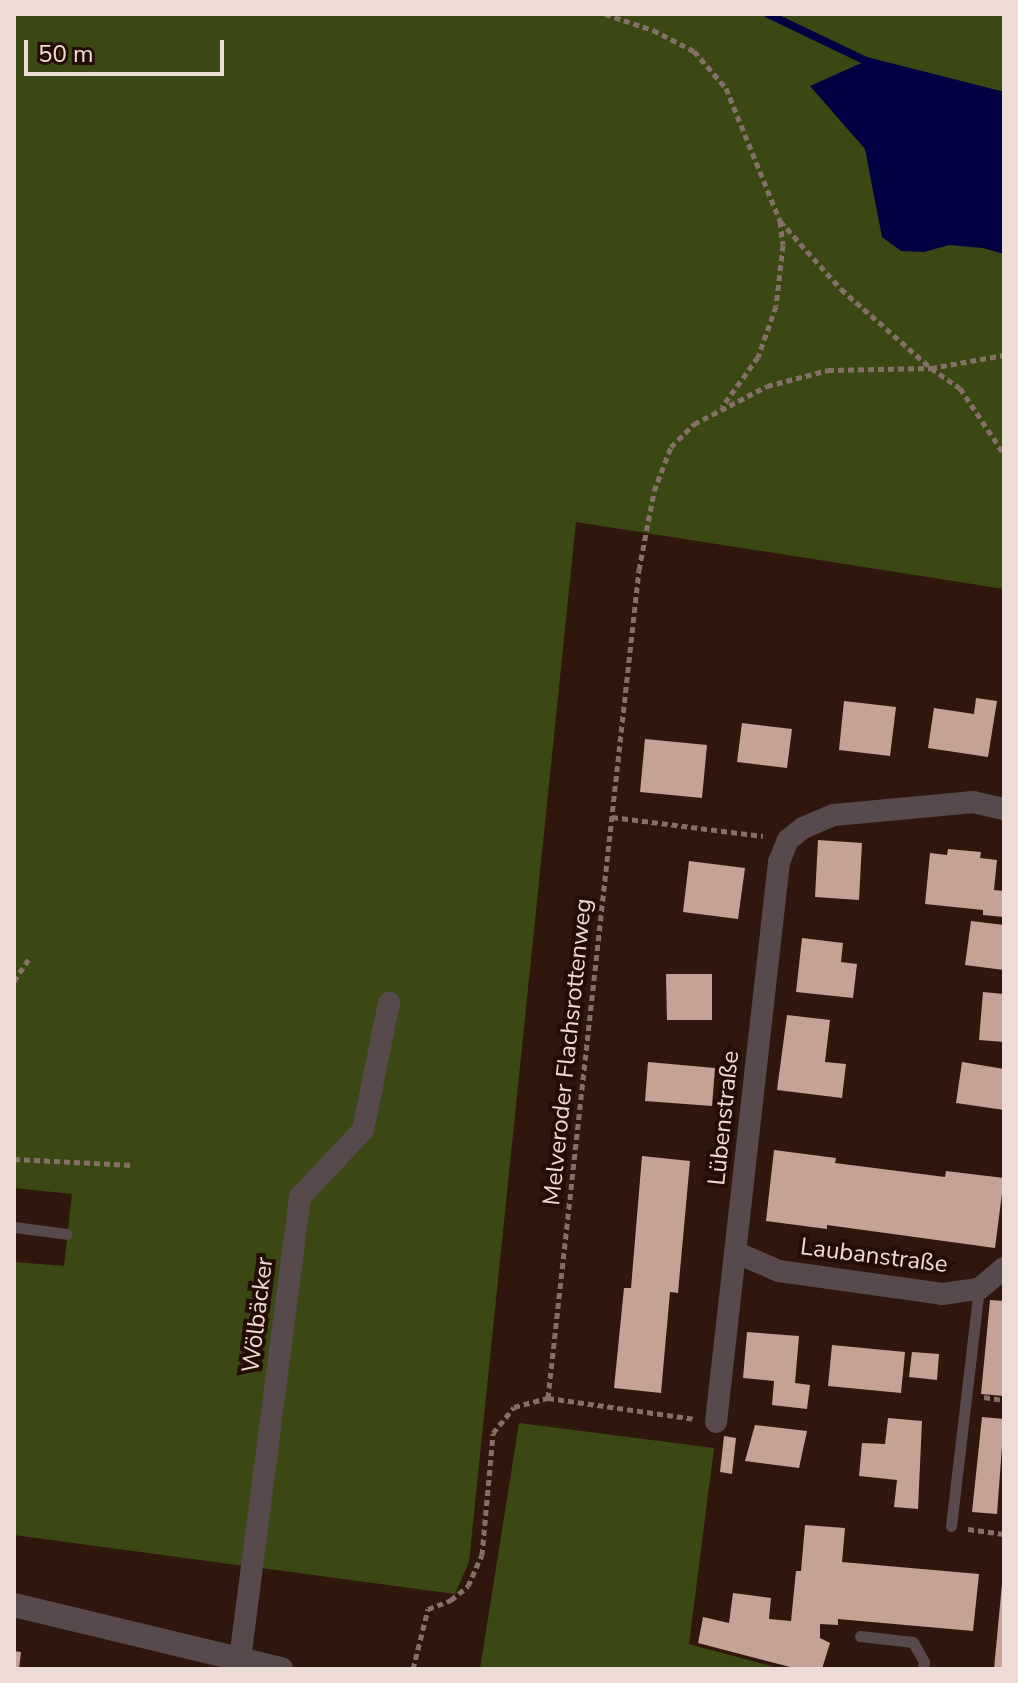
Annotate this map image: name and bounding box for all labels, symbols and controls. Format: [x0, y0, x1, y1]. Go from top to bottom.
scale bar [28, 24, 228, 74]
text: 50 m [38, 38, 94, 70]
street label: Melveroder Flachsrottenweg [538, 897, 598, 1207]
street label: Lübenstraße [703, 1049, 745, 1187]
street label: Laubanstraße [799, 1233, 949, 1279]
street label: Wölbäcker [237, 1256, 279, 1374]

